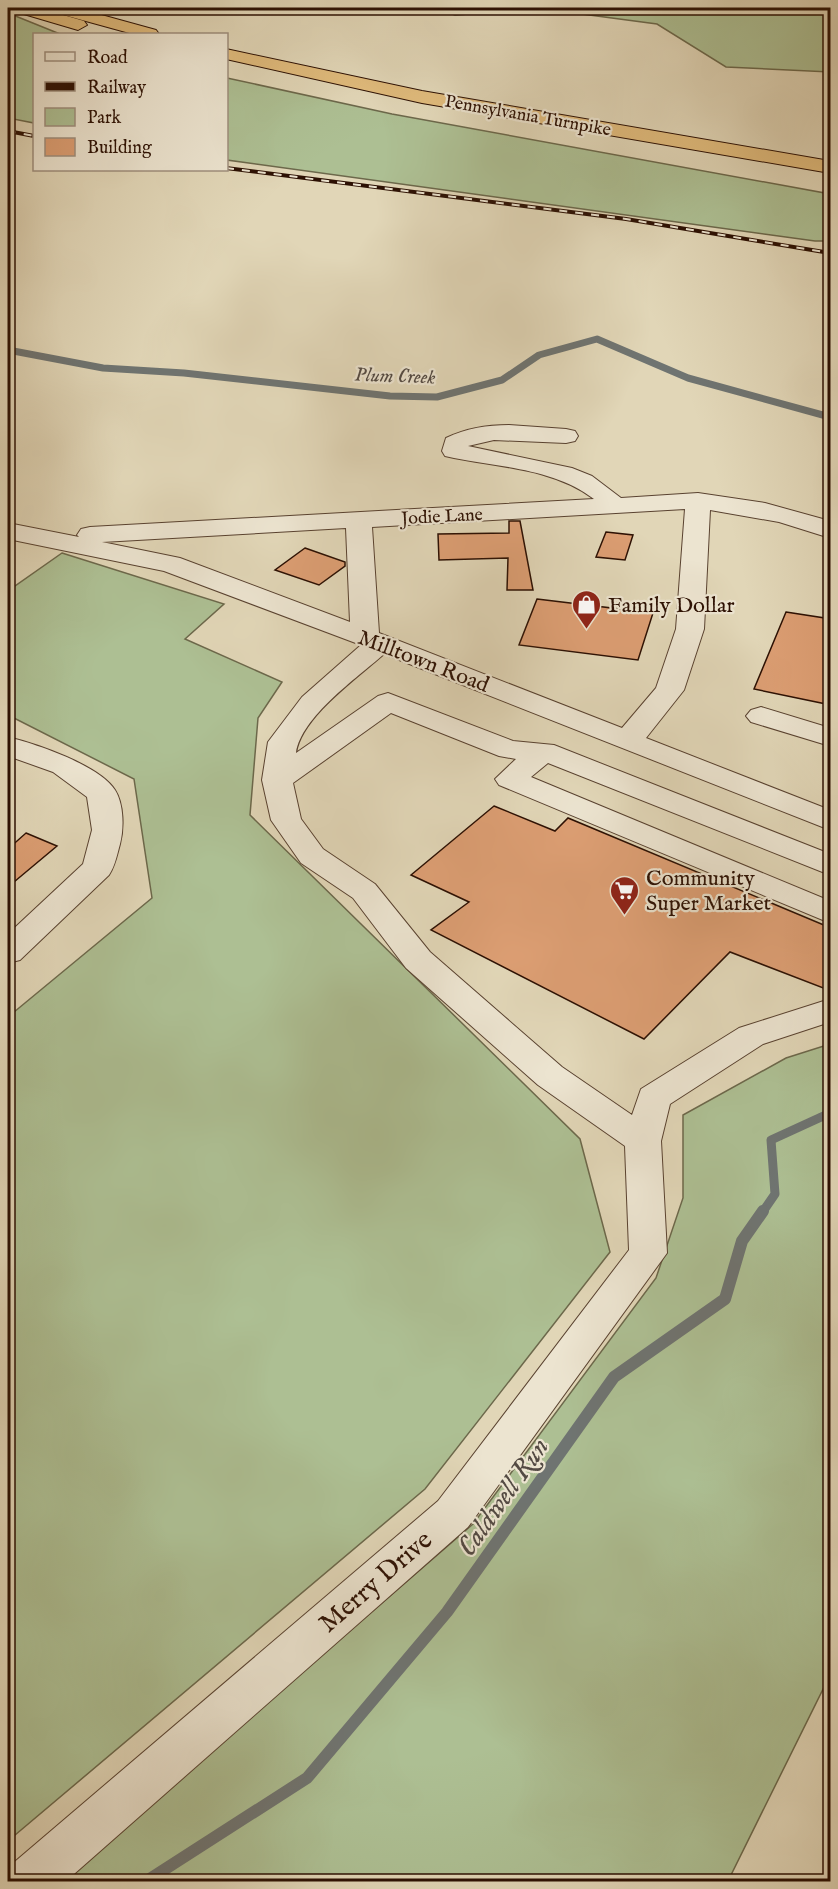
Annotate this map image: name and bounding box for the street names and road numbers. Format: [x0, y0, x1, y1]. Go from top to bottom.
street label: Pennsylvania Turnpike [443, 91, 613, 142]
street label: Jodie Lane [399, 504, 483, 531]
street label: Milltown Road [354, 624, 493, 700]
street label: Merry Drive [313, 1524, 440, 1641]

